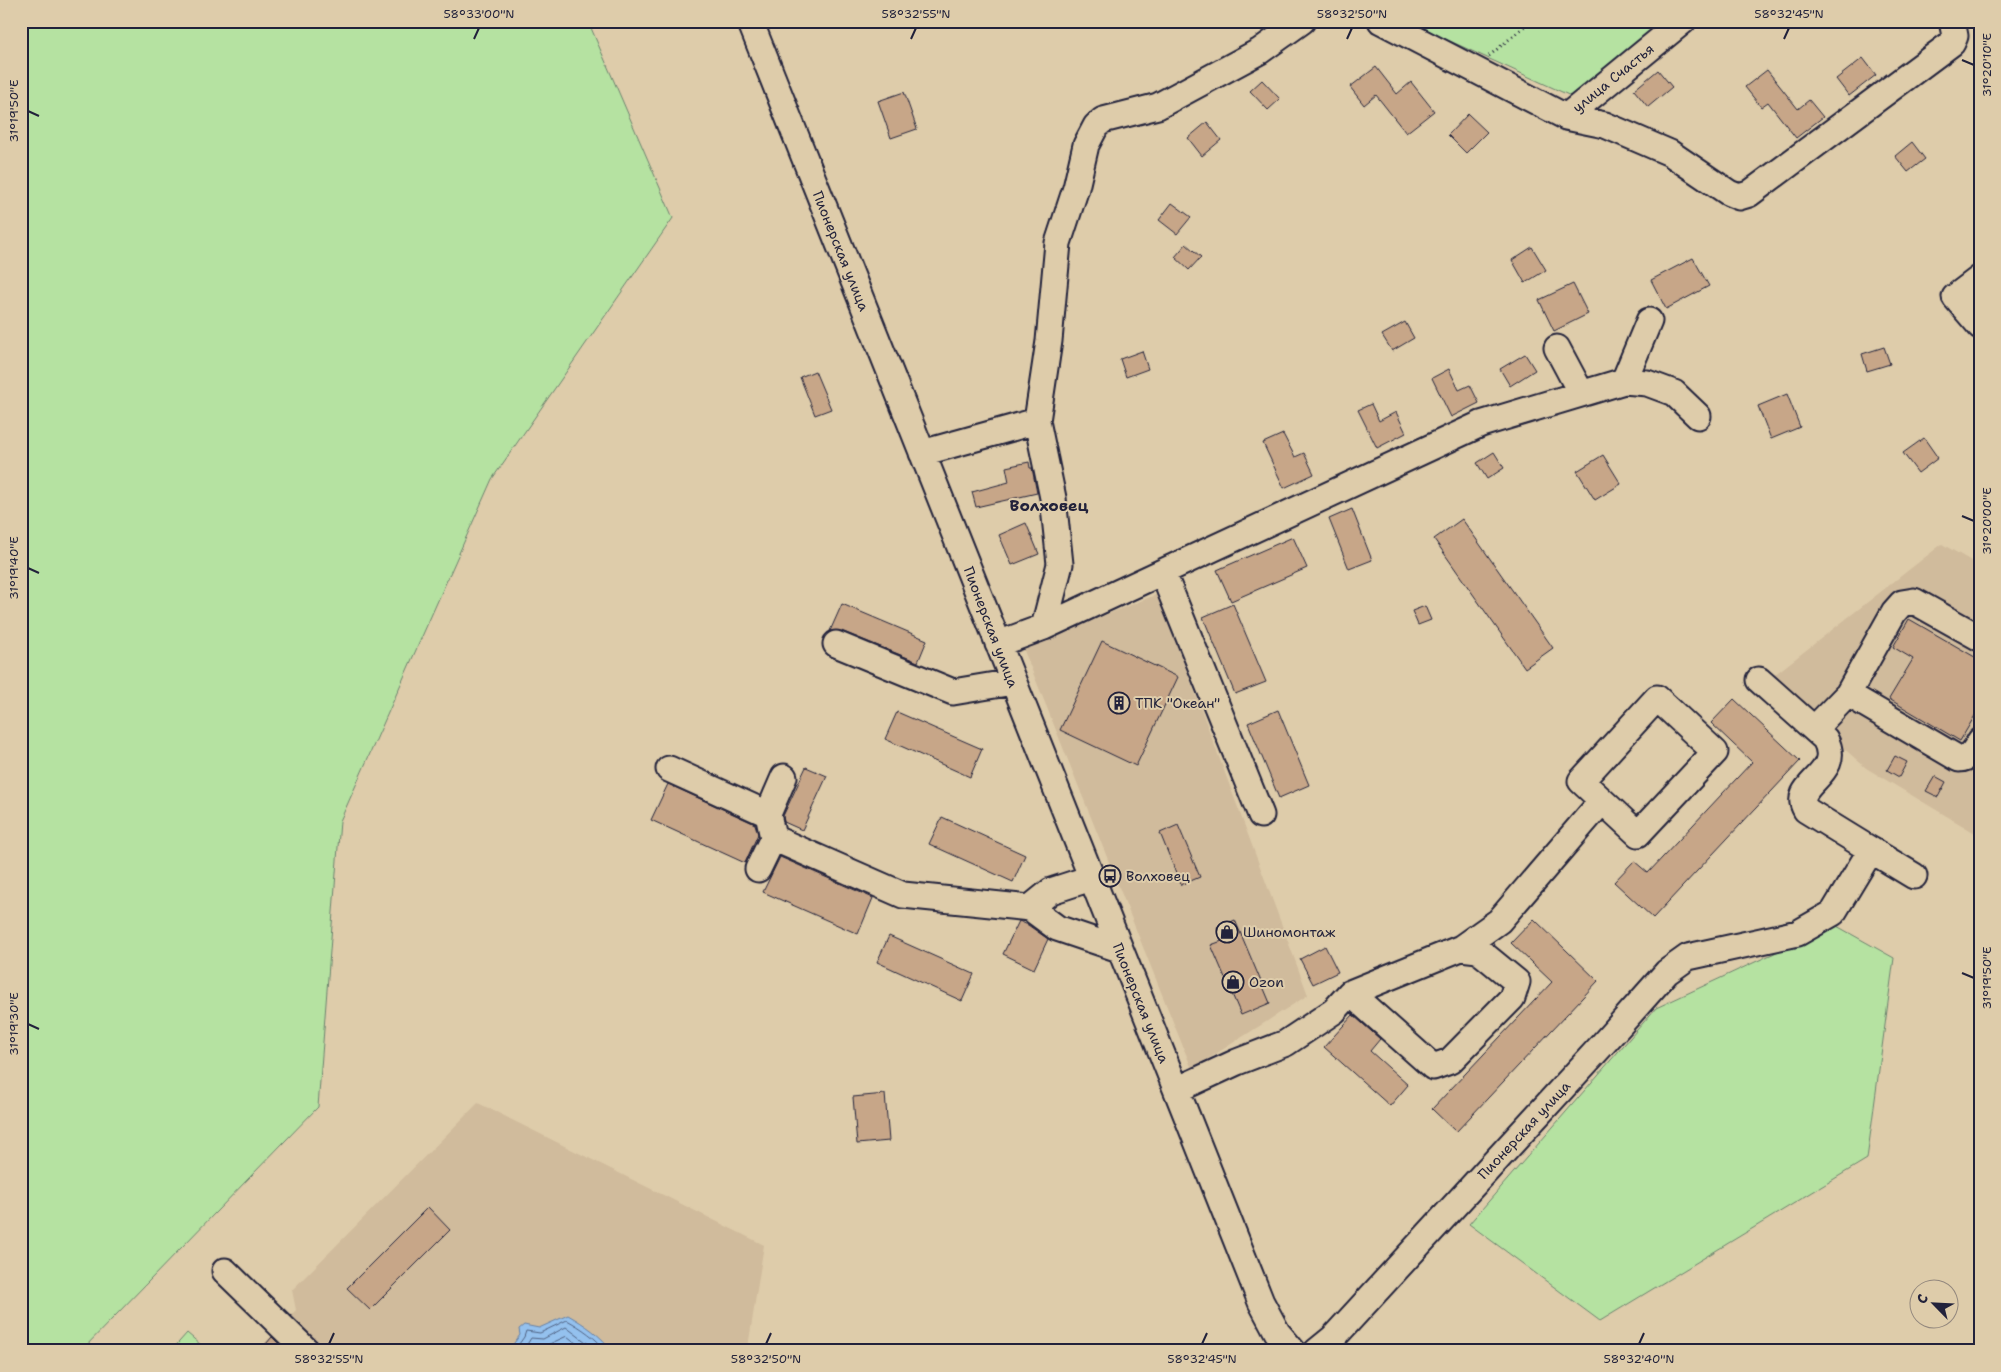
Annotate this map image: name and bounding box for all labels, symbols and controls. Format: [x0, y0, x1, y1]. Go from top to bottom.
text: 58°33'00"N [444, 6, 514, 22]
text: 58°32'55"N [882, 6, 950, 22]
text: 58°32'50"N [1317, 6, 1387, 22]
text: 58°32'45"N [1754, 6, 1824, 22]
text: 31°20'10"E [1979, 33, 1995, 97]
street label: улица Счастья [1569, 40, 1657, 116]
text: 31°19'50"E [6, 79, 22, 143]
street label: Пионерская улица [809, 188, 873, 314]
text: 31°20'00"E [1979, 487, 1995, 555]
district label: Волховец [1010, 495, 1089, 516]
text: 31°19'40"E [6, 536, 22, 600]
street label: Пионерская улица [960, 564, 1022, 690]
building icon: ТПК "Океан" [1107, 691, 1131, 715]
place label: ТПК "Океан" [1135, 694, 1220, 712]
bus stop icon: Волховец [1098, 864, 1122, 888]
place label: Волховец [1126, 867, 1190, 885]
shop icon: Шиномонтаж [1215, 920, 1239, 944]
place label: Шиномонтаж [1243, 923, 1336, 941]
street label: Пионерская улица [1109, 940, 1173, 1066]
text: 31°19'50"E [1979, 946, 1995, 1010]
shop icon: Ozon [1221, 970, 1245, 994]
place label: Ozon [1249, 973, 1284, 991]
text: 31°19'30"E [6, 992, 22, 1056]
street label: Пионерская улица [1474, 1077, 1574, 1183]
north arrow [1908, 1280, 1958, 1330]
text: С [1912, 1291, 1932, 1306]
text: 58°32'55"N [295, 1351, 363, 1367]
text: 58°32'50"N [731, 1351, 801, 1367]
text: 58°32'45"N [1167, 1351, 1237, 1367]
text: 58°32'40"N [1604, 1351, 1674, 1367]

